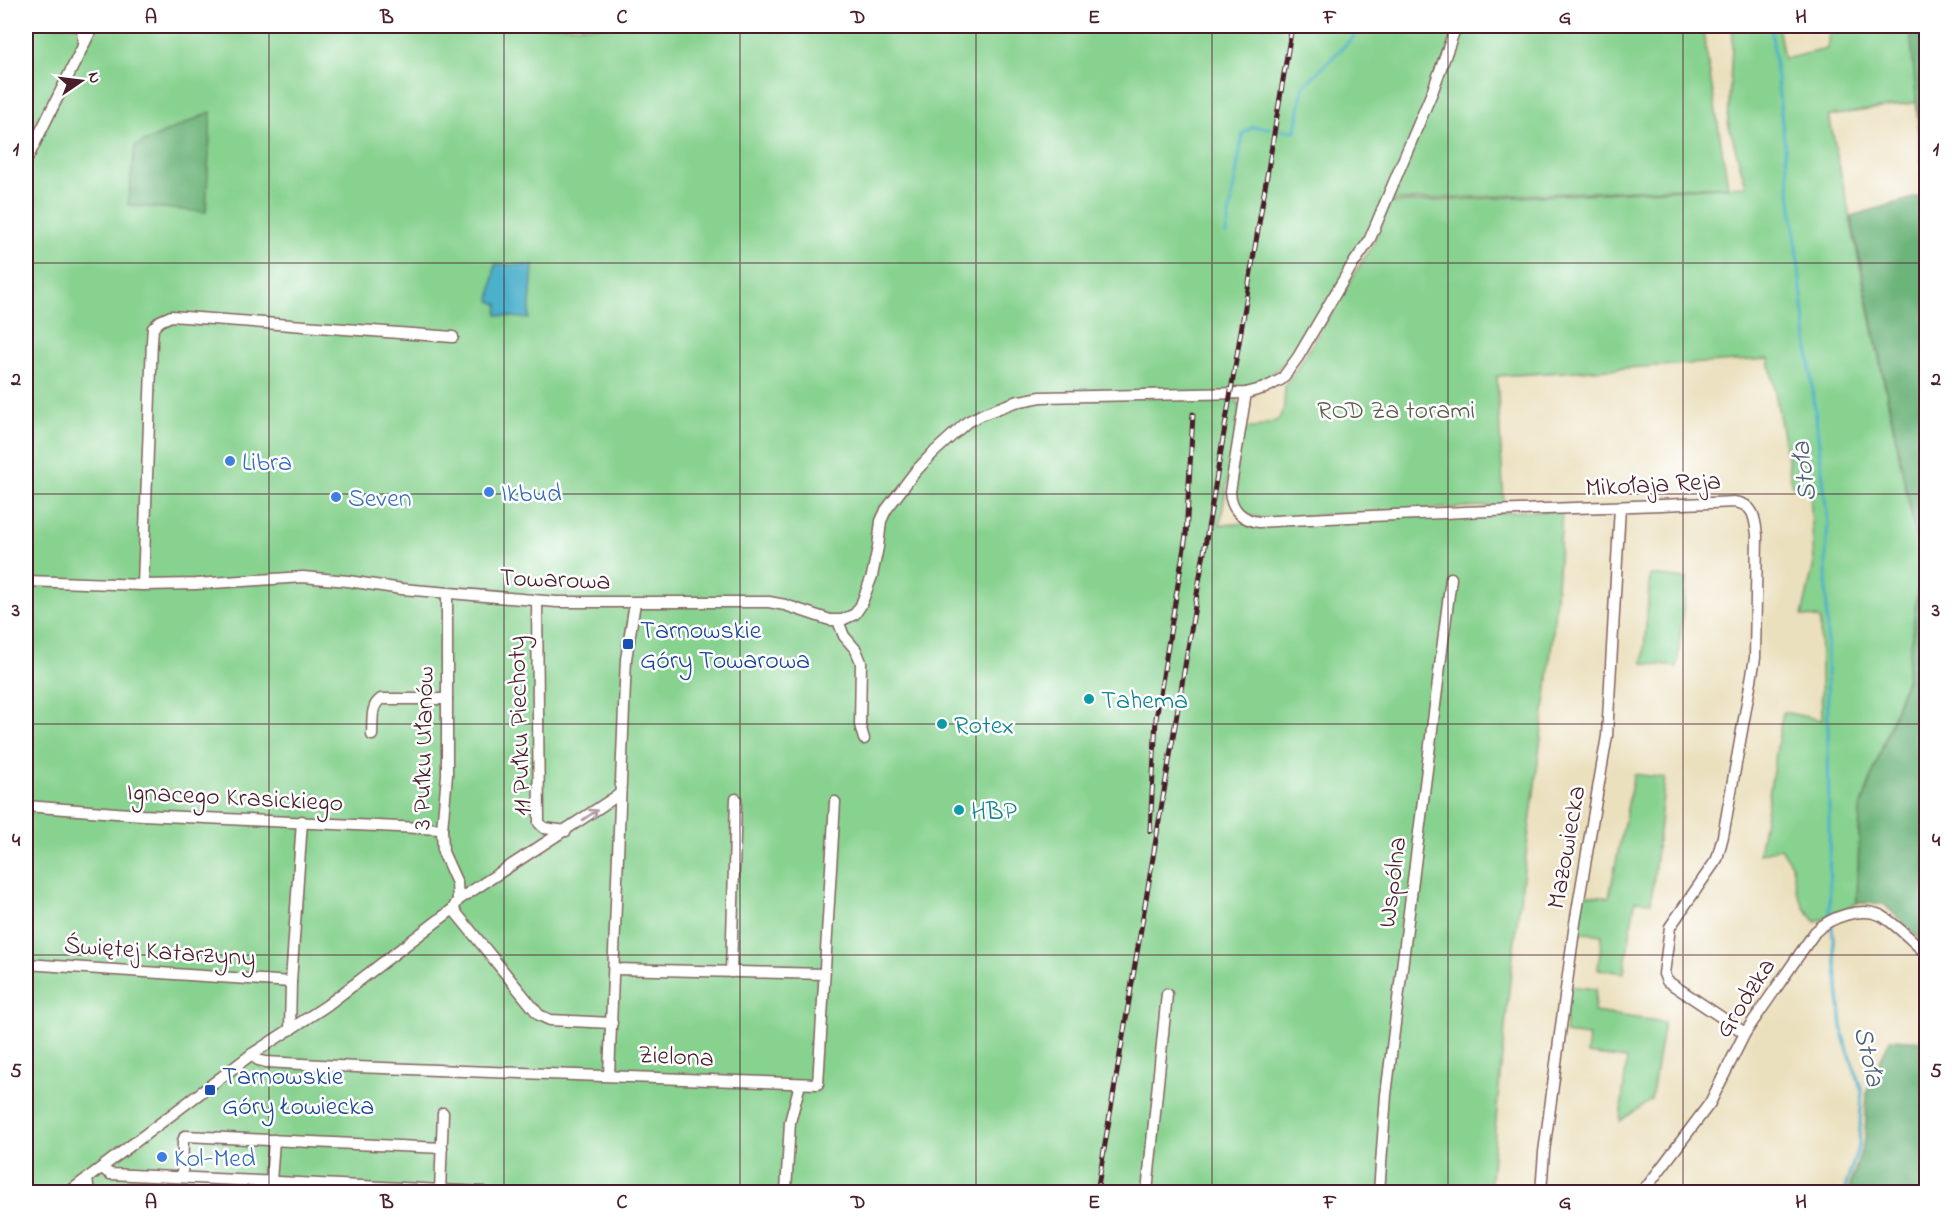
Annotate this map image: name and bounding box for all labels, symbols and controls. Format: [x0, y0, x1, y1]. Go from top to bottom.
text: A [145, 4, 157, 33]
text: B [379, 4, 394, 33]
text: C [617, 4, 628, 33]
text: D [850, 4, 865, 33]
text: E [1088, 4, 1100, 33]
text: F [1323, 4, 1337, 33]
text: G [1559, 4, 1572, 33]
text: H [1795, 4, 1807, 33]
north arrow [51, 51, 111, 111]
text: N [81, 70, 107, 86]
text: 1 [13, 136, 20, 165]
text: 1 [1933, 136, 1940, 165]
text: 2 [10, 366, 21, 395]
text: 2 [1930, 366, 1941, 395]
park label: ROD Za torami [1317, 393, 1475, 431]
water label: Stoła [1782, 439, 1829, 504]
place label: Libra [242, 445, 292, 483]
marker: Libra [223, 454, 237, 468]
street label: Mikołaja Reja [1584, 463, 1722, 509]
place label: Ikbud [501, 476, 562, 514]
place label: Seven [348, 481, 412, 519]
marker: Ikbud [482, 485, 496, 499]
marker: Seven [329, 490, 343, 504]
street label: Towarowa [499, 560, 611, 602]
text: 3 [11, 597, 20, 626]
text: 3 [1931, 597, 1940, 626]
place label: Tarnowskie Góry Towarowa [640, 613, 810, 681]
street label: 11 Pułku Piechoty [499, 635, 543, 817]
marker: Tarnowskie Góry Towarowa [621, 637, 635, 651]
street label: 3 Pułku Ułanów [405, 666, 445, 830]
place label: Tahema [1101, 683, 1188, 721]
marker: Tahema [1082, 692, 1096, 706]
place label: Rotex [954, 708, 1014, 746]
marker: Rotex [935, 717, 949, 731]
street label: Ignacego Krasickiego [126, 774, 344, 824]
street label: Mazowiecka [1538, 783, 1597, 912]
place label: HBP [971, 794, 1018, 832]
marker: HBP [952, 803, 966, 817]
one-way arrow [581, 809, 598, 821]
text: 4 [12, 827, 21, 856]
text: 4 [1932, 827, 1941, 856]
street label: Wspólna [1370, 835, 1418, 930]
street label: Świętej Katarzyny [63, 927, 257, 979]
street label: Grodzka [1706, 951, 1787, 1046]
water label: Stoła [1842, 1023, 1893, 1091]
street label: Zielona [637, 1037, 715, 1079]
text: 5 [10, 1058, 22, 1087]
text: 5 [1930, 1058, 1942, 1087]
place label: Tarnowskie Góry Łowiecka [222, 1059, 374, 1127]
marker: Tarnowskie Góry Łowiecka [203, 1083, 217, 1097]
place label: Kol-Med [174, 1141, 256, 1179]
marker: Kol-Med [155, 1150, 169, 1164]
text: A [145, 1189, 157, 1218]
text: B [379, 1189, 394, 1218]
text: C [617, 1189, 628, 1218]
text: D [850, 1189, 865, 1218]
text: E [1088, 1189, 1100, 1218]
text: F [1323, 1189, 1337, 1218]
text: G [1559, 1189, 1572, 1218]
text: H [1795, 1189, 1807, 1218]

